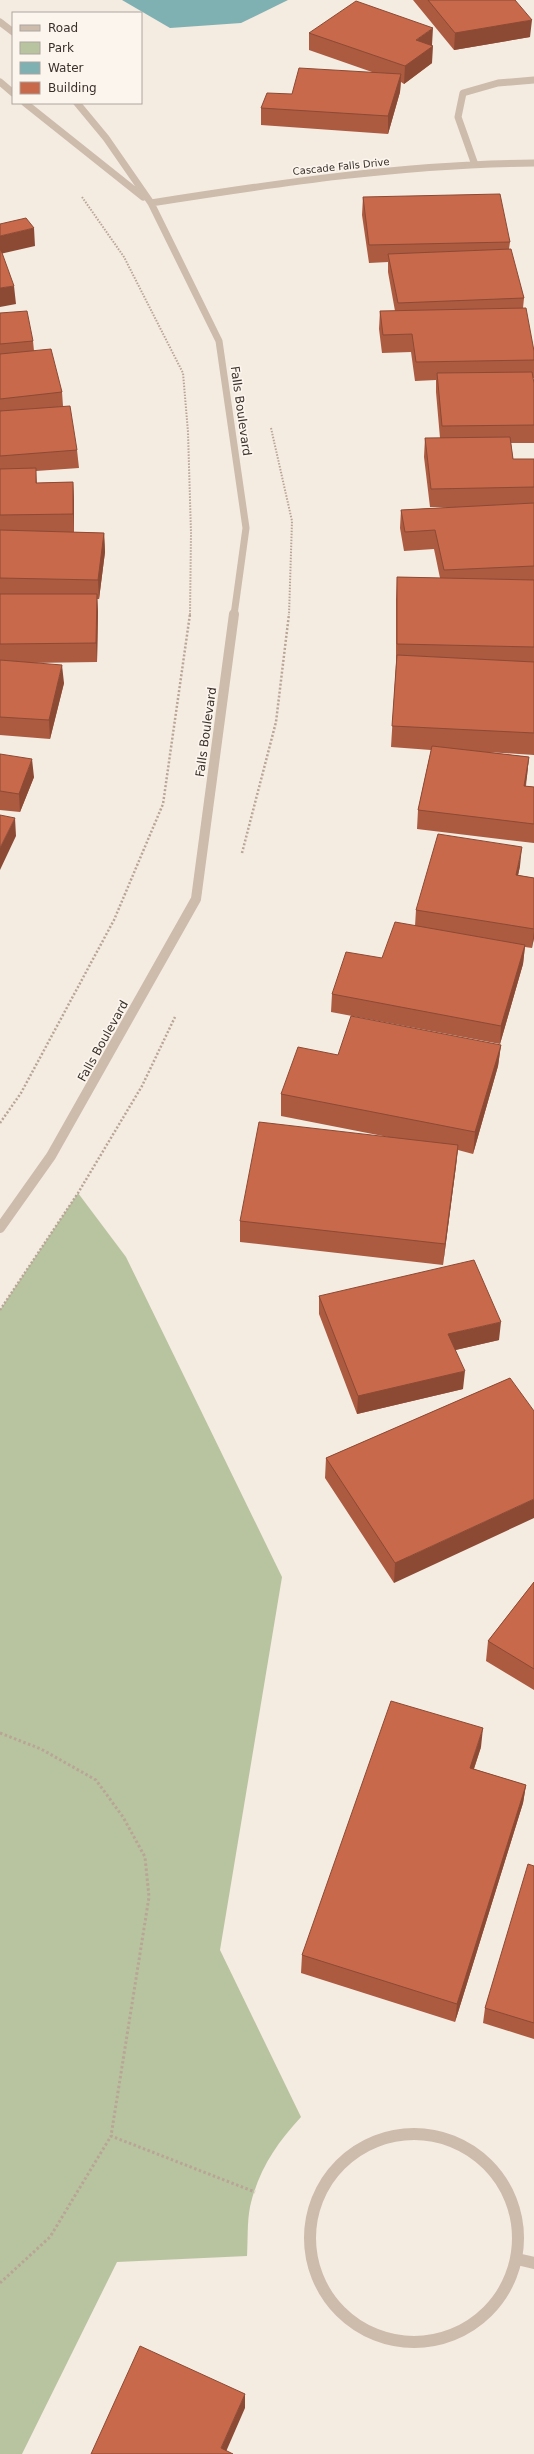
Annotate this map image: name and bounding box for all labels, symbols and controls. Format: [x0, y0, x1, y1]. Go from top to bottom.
legend [12, 12, 142, 104]
text: Road [48, 21, 78, 35]
text: Park [48, 41, 74, 55]
text: Water [48, 61, 84, 75]
text: Building [48, 81, 97, 95]
street label: Cascade Falls Drive [292, 156, 390, 177]
street label: Falls Boulevard [228, 365, 254, 457]
street label: Falls Boulevard [193, 686, 219, 778]
street label: Falls Boulevard [75, 998, 131, 1084]

